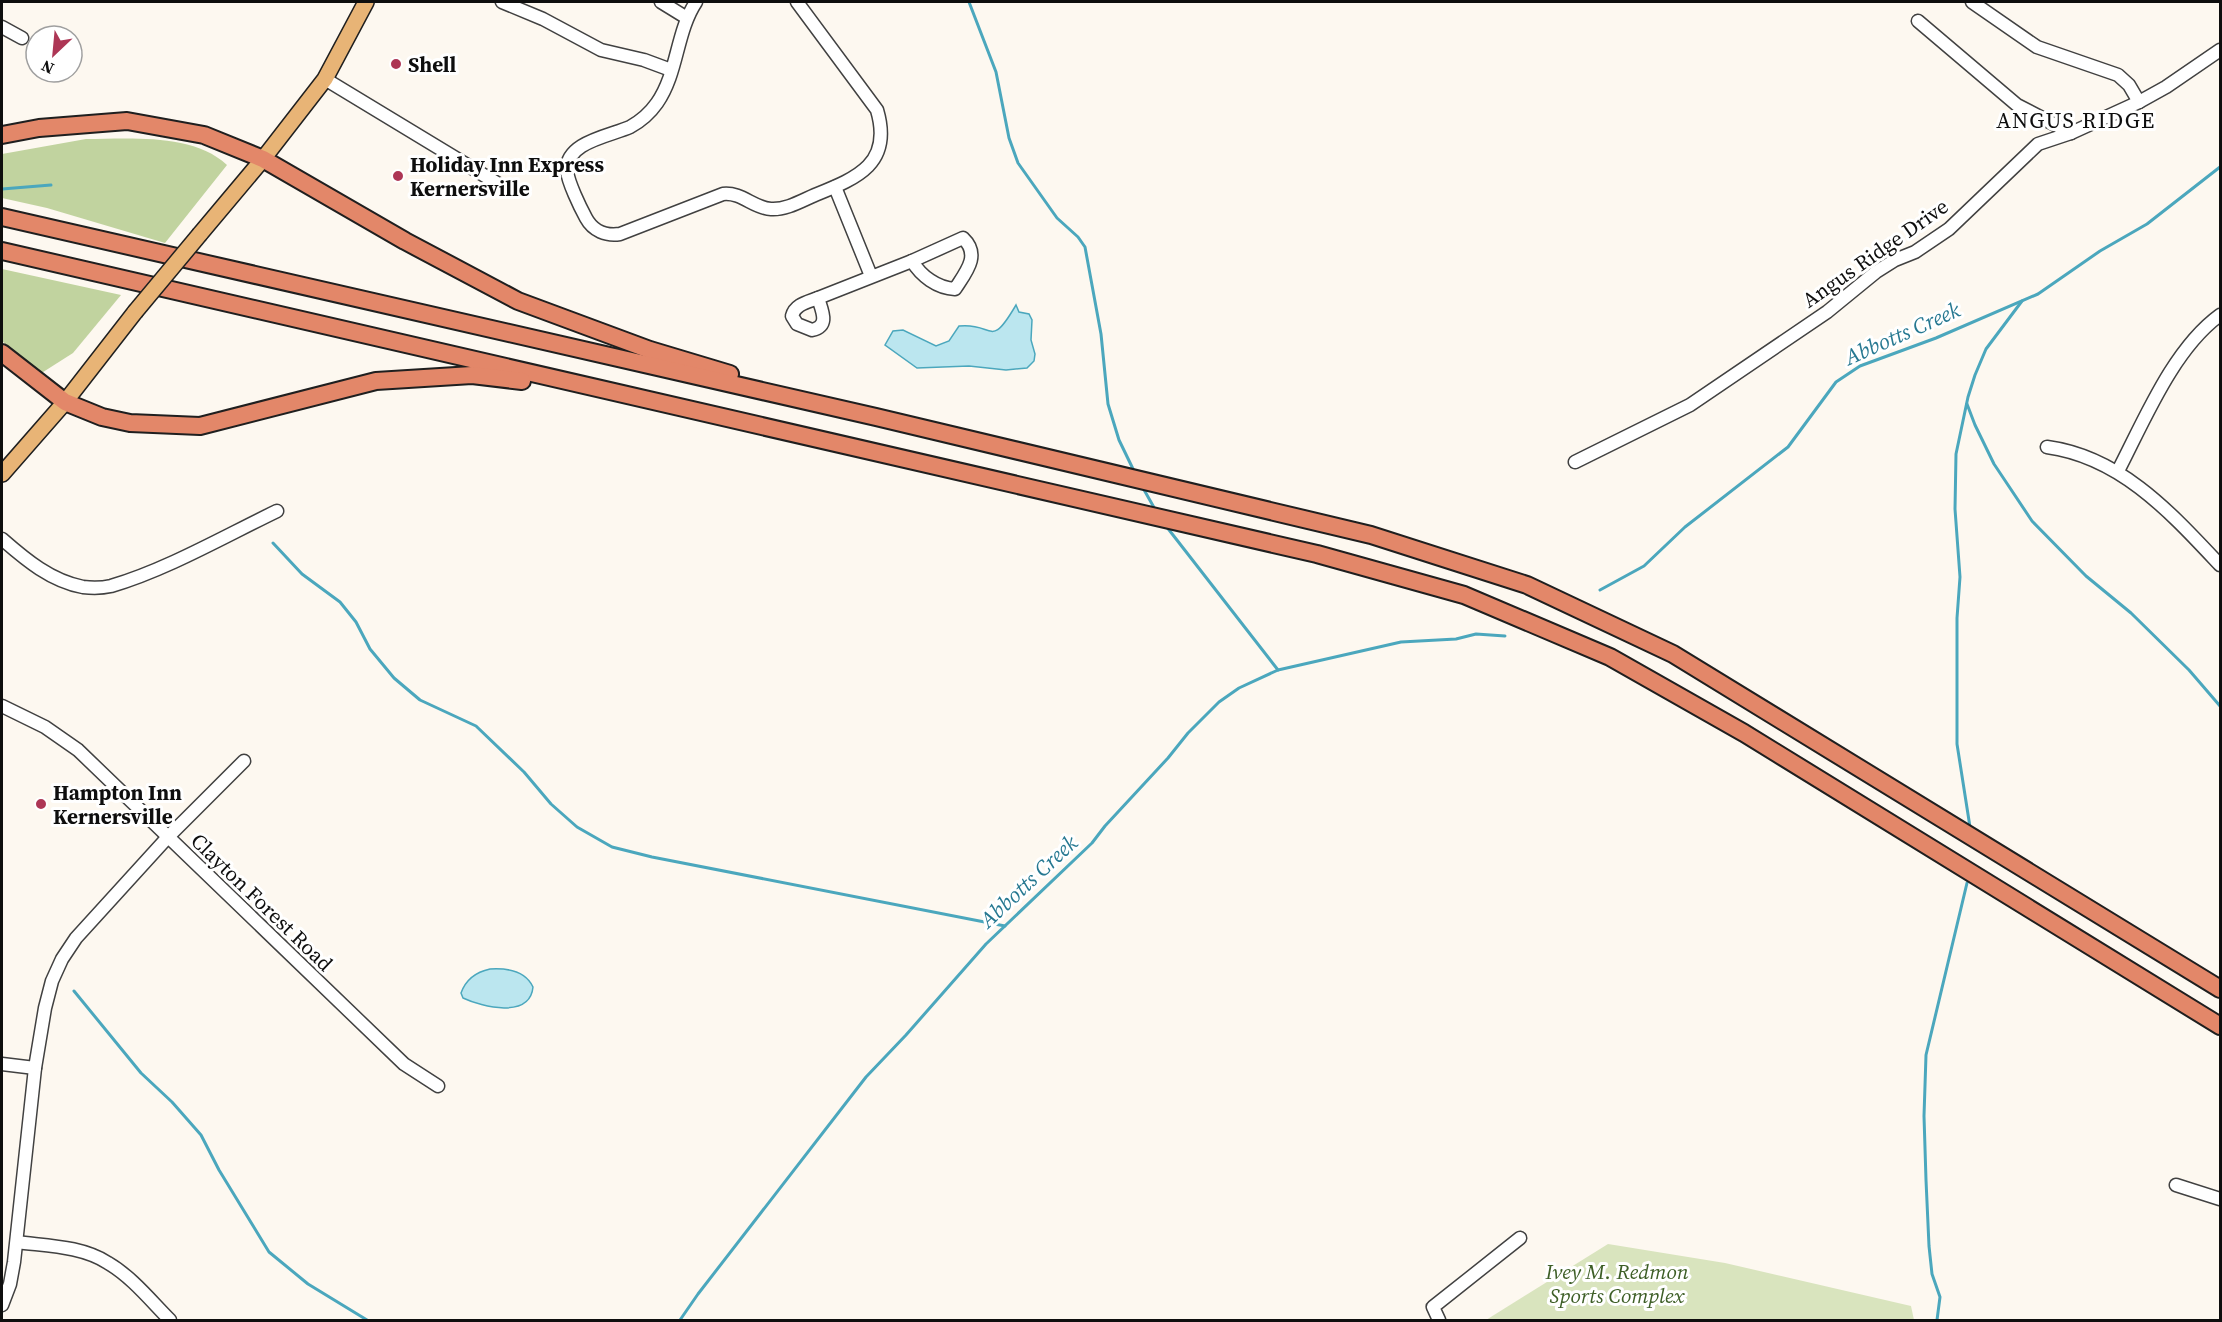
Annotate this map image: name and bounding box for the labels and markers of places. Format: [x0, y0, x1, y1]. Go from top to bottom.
place label: Shell [408, 50, 457, 79]
marker: Shell [389, 57, 403, 71]
place label: Holiday Inn Express Kernersville [410, 150, 604, 203]
marker: Holiday Inn Express Kernersville [391, 169, 405, 183]
place label: Hampton Inn Kernersville [53, 778, 182, 831]
marker: Hampton Inn Kernersville [34, 797, 48, 811]

